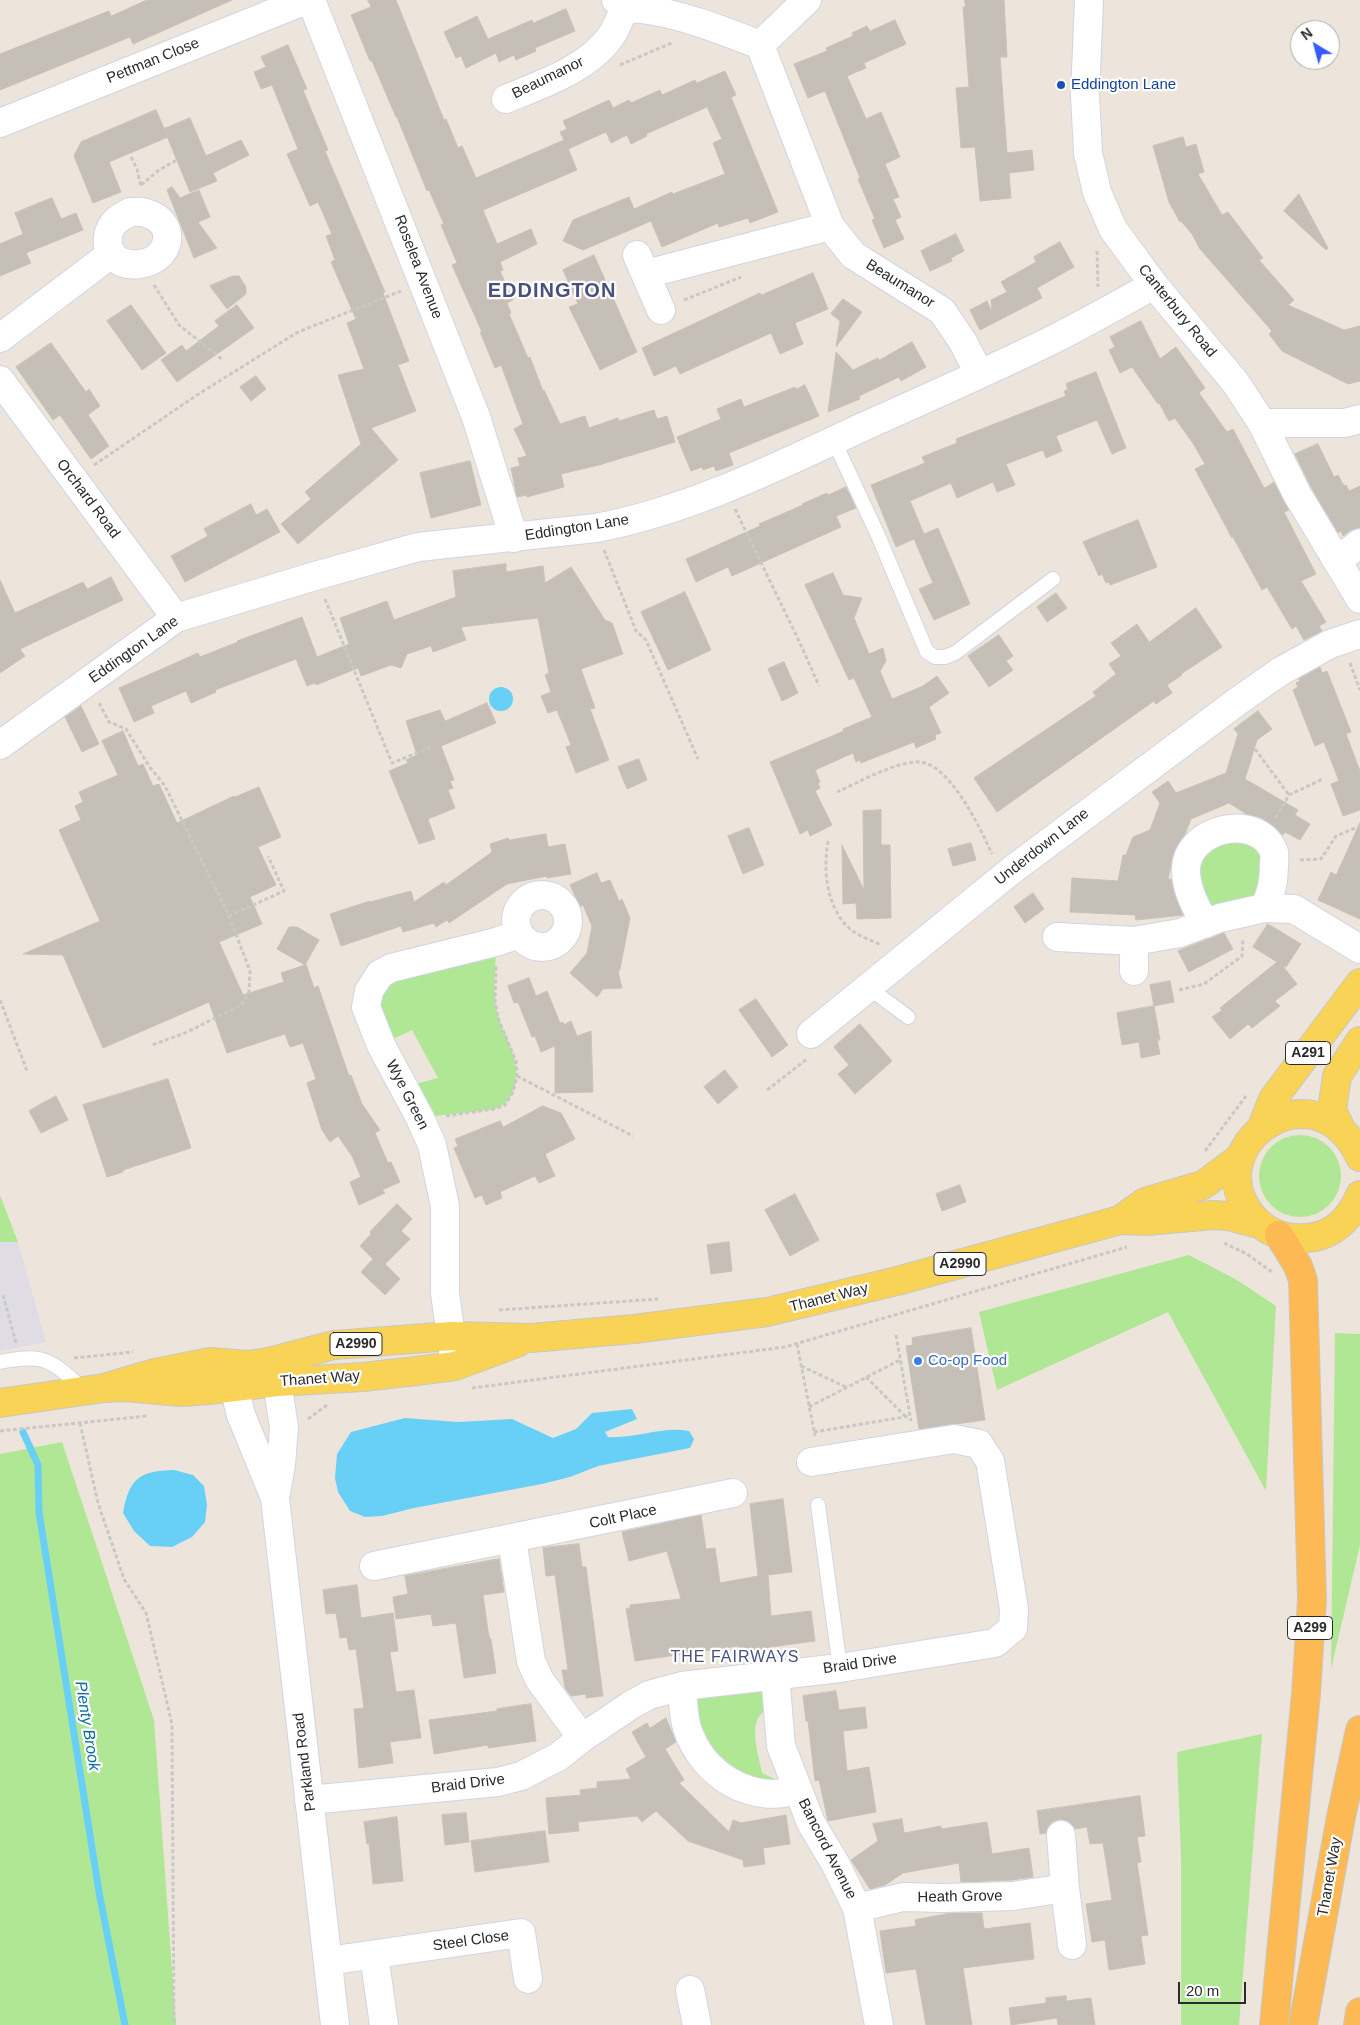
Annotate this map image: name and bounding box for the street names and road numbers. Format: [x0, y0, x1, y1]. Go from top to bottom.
street label: Pettman Close [104, 34, 202, 88]
street label: Beaumanor [509, 53, 587, 103]
street label: Roselea Avenue [390, 213, 446, 321]
street label: Beaumanor [862, 256, 938, 312]
street label: Canterbury Road [1134, 261, 1220, 361]
street label: Orchard Road [52, 456, 124, 542]
street label: Eddington Lane [524, 511, 630, 545]
street label: Eddington Lane [86, 612, 182, 688]
street label: Underdown Lane [991, 805, 1093, 889]
road number: A291 [1286, 1042, 1330, 1064]
street label: Wye Green [382, 1057, 432, 1133]
road number: A2990 [934, 1252, 986, 1276]
street label: Thanet Way [788, 1280, 870, 1316]
road number: A2990 [330, 1332, 382, 1356]
street label: Thanet Way [279, 1367, 361, 1391]
street label: Colt Place [588, 1501, 658, 1533]
road number: A299 [1288, 1616, 1332, 1640]
street label: Braid Drive [822, 1650, 898, 1678]
street label: Parkland Road [290, 1712, 320, 1812]
street label: Braid Drive [430, 1771, 506, 1797]
street label: Bancord Avenue [794, 1796, 860, 1902]
street label: Thanet Way [1314, 1836, 1346, 1918]
street label: Heath Grove [917, 1887, 1003, 1907]
street label: Steel Close [432, 1927, 510, 1955]

